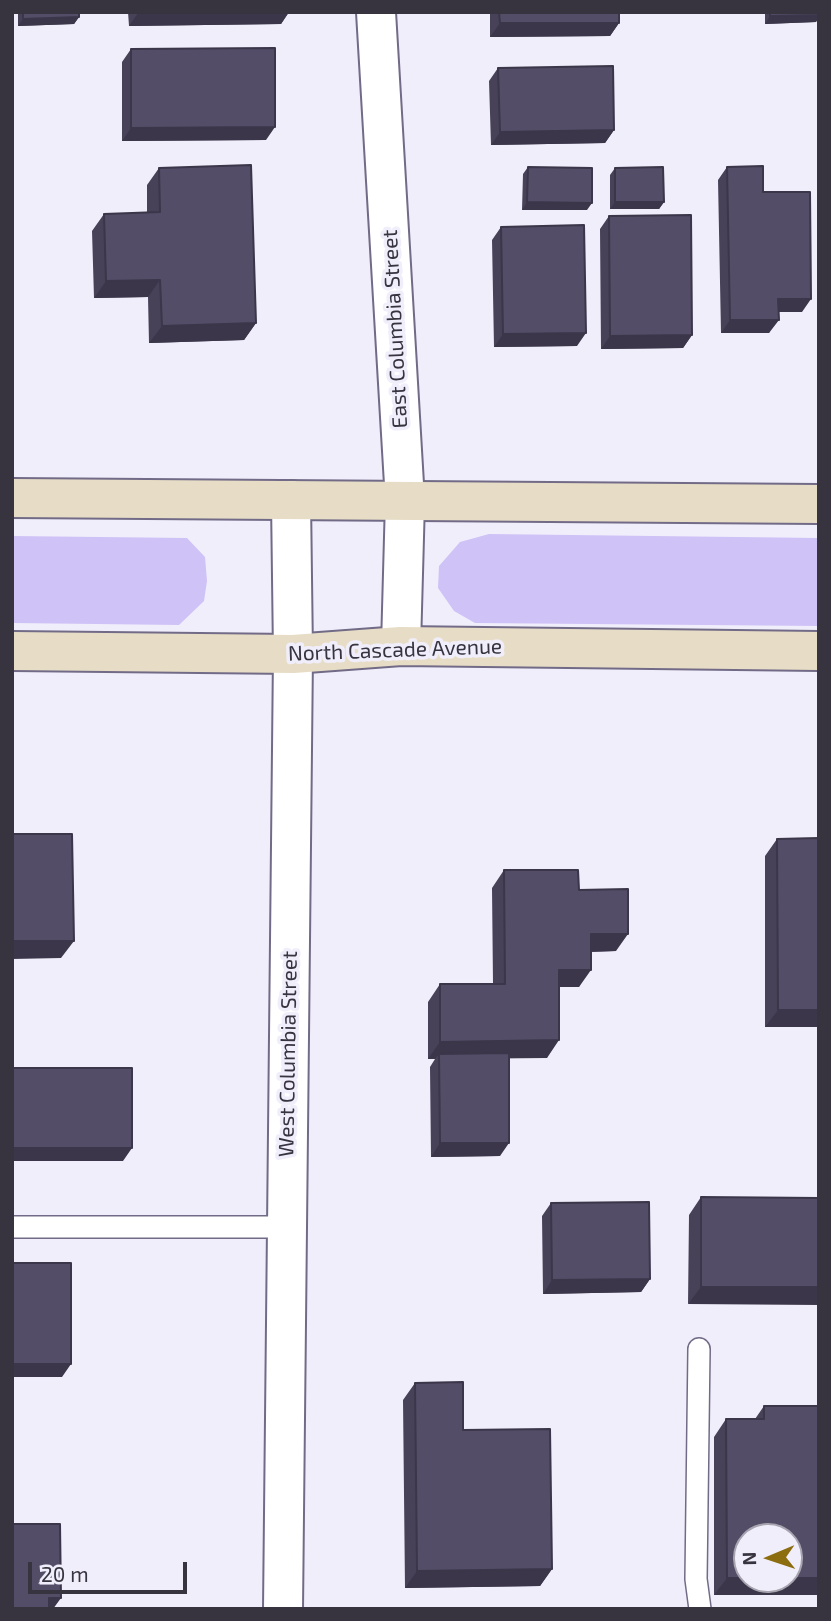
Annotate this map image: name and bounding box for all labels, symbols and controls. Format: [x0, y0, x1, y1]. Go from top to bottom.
street label: East Columbia Street [377, 229, 413, 429]
street label: North Cascade Avenue [287, 634, 503, 666]
street label: West Columbia Street [274, 951, 302, 1157]
north arrow [733, 1523, 803, 1593]
scale bar [32, 1548, 191, 1592]
text: N [737, 1551, 760, 1566]
text: 20 m [41, 1561, 89, 1586]

